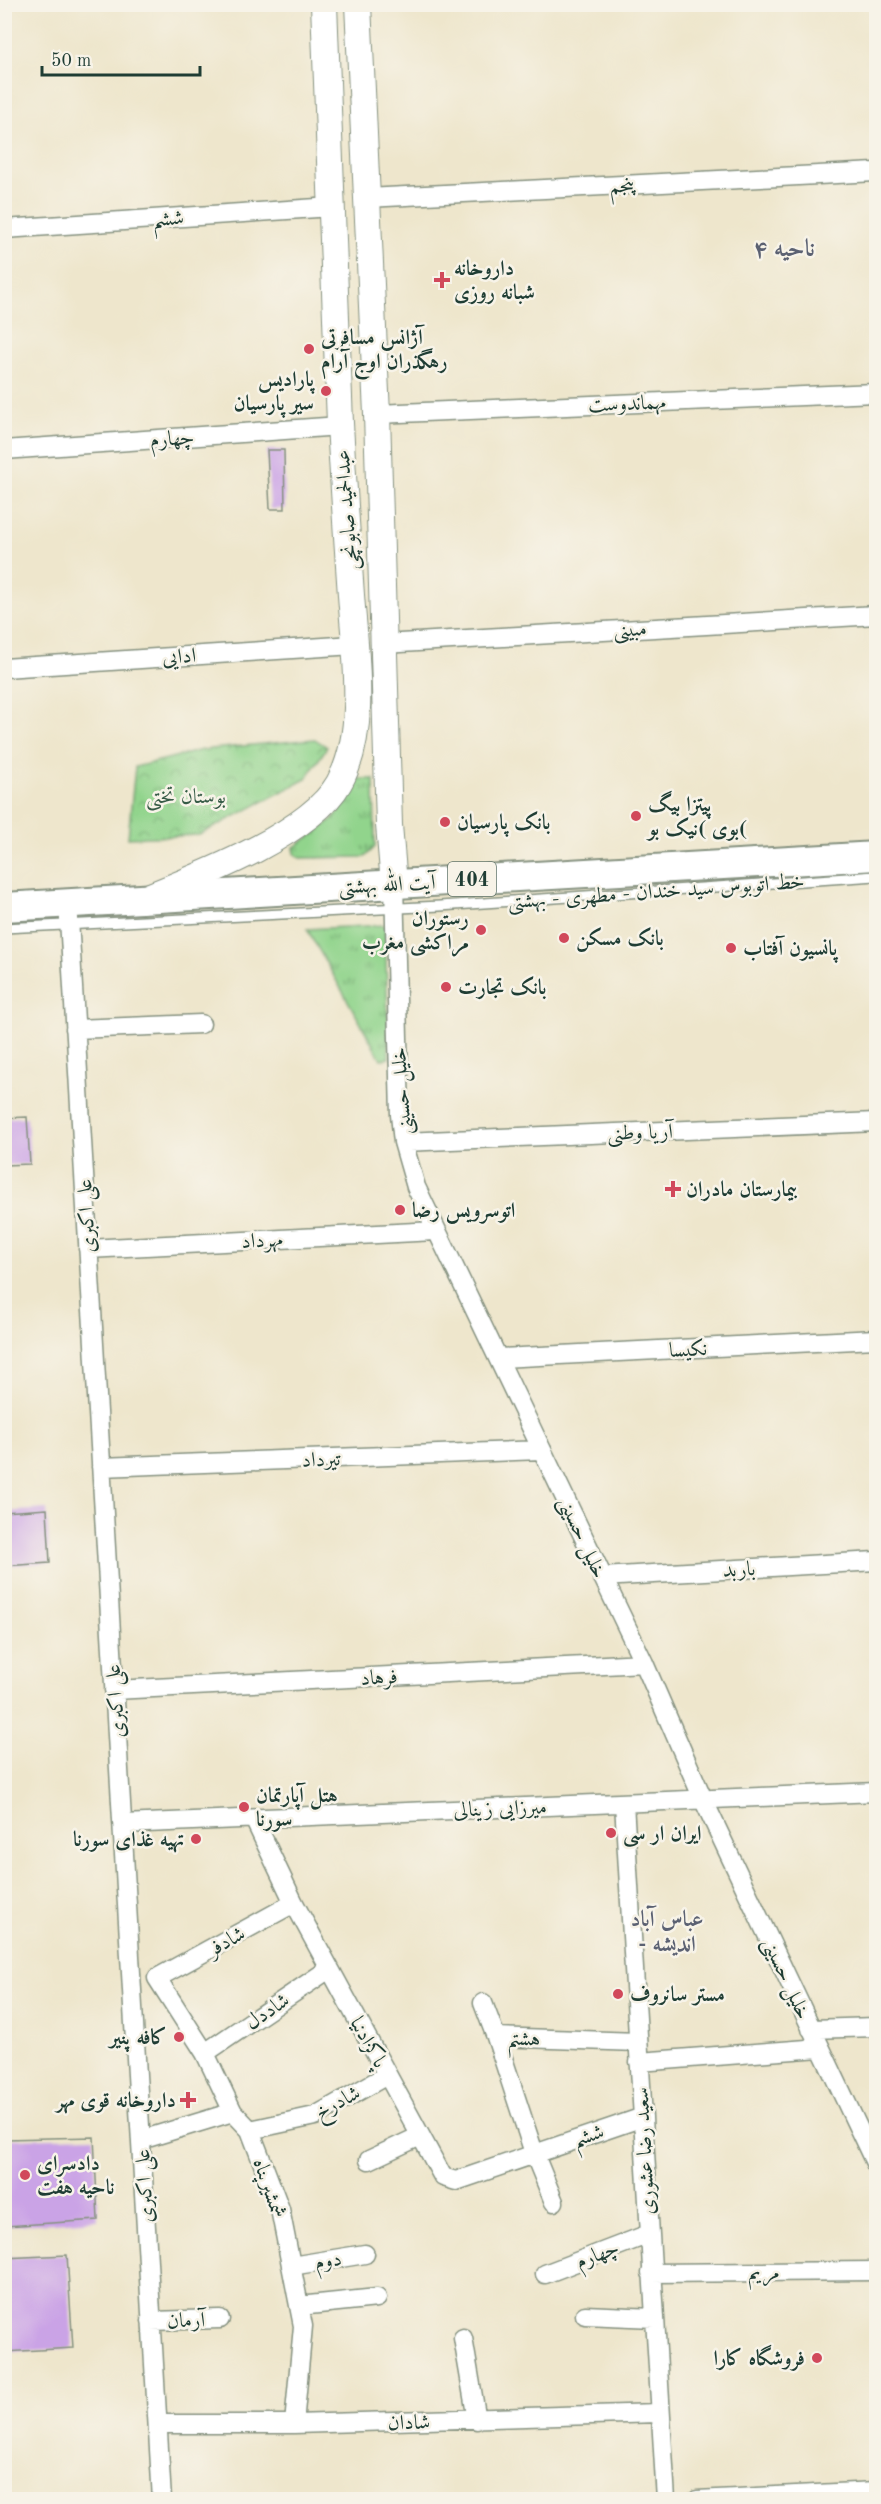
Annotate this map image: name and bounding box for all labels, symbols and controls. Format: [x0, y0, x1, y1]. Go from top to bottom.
scale bar [42, 39, 200, 77]
text: 50 m [51, 52, 91, 70]
street label: پنجم [609, 175, 637, 206]
street label: ششم [152, 208, 185, 240]
district label: ناحیه ۴ [753, 237, 815, 262]
place label: داروخانه شبانه روزی [454, 258, 535, 305]
marker: داروخانه شبانه روزی [435, 273, 449, 287]
place label: آژانس مسافرتی رهگذران اوج آرام [320, 324, 448, 380]
marker: آژانس مسافرتی رهگذران اوج آرام [302, 342, 316, 356]
place label: پارادیس سیر پارسیان [234, 369, 316, 418]
marker: پارادیس سیر پارسیان [319, 384, 333, 398]
street label: مهماندوست [588, 393, 667, 418]
street label: چهارم [149, 427, 196, 458]
street label: عبدالحمید صابونچی [332, 449, 364, 571]
street label: مبینی [613, 619, 648, 645]
street label: ادایی [161, 646, 197, 671]
park label: بوستان تختی [146, 786, 226, 811]
place label: پیتزا بیگ بوی )نیک بو( [646, 790, 747, 841]
marker: پیتزا بیگ بوی )نیک بو( [629, 809, 643, 823]
place label: بانک پارسیان [457, 810, 551, 837]
marker: بانک پارسیان [438, 815, 452, 829]
road number: 404 [448, 862, 496, 896]
street label: آیت الله بهشتی [338, 864, 439, 902]
street label: خط اتوبوس سید خندان - مطهری - بهشتی [507, 871, 806, 916]
place label: رستوران مراکشی مغرب [362, 909, 469, 957]
marker: رستوران مراکشی مغرب [474, 923, 488, 937]
place label: بانک مسکن [576, 926, 664, 952]
marker: بانک مسکن [557, 931, 571, 945]
place label: پانسیون آفتاب [743, 935, 839, 963]
marker: پانسیون آفتاب [724, 941, 738, 955]
place label: بانک تجارت [458, 975, 547, 1000]
marker: بانک تجارت [439, 980, 453, 994]
street label: خلیل حسینی [389, 1046, 419, 1135]
street label: آریا وطنی [607, 1118, 676, 1148]
street label: علی‌ اکبری [75, 1178, 104, 1253]
place label: بیمارستان مادران [686, 1179, 798, 1202]
marker: بیمارستان مادران [664, 1180, 682, 1198]
place label: اتوسرویس رضا [412, 1200, 515, 1224]
marker: اتوسرویس رضا [393, 1203, 407, 1217]
street label: مهرداد [241, 1230, 284, 1255]
street label: نکیسا [668, 1337, 708, 1363]
street label: تیرداد [301, 1449, 342, 1472]
street label: خلیل حسینی [551, 1494, 610, 1583]
street label: باربد [722, 1559, 756, 1583]
street label: علی‌ اکبری [103, 1663, 134, 1739]
street label: فرهاد [360, 1667, 398, 1691]
place label: هتل آپارتمان سورنا [256, 1782, 338, 1832]
street label: میرزایی زینالی [453, 1797, 547, 1824]
marker: هتل آپارتمان سورنا [237, 1800, 251, 1814]
place label: ایران ار سی [623, 1824, 702, 1848]
marker: ایران ار سی [604, 1826, 618, 1840]
place label: تهیه غذای سورنا [73, 1829, 184, 1853]
marker: تهیه غذای سورنا [189, 1832, 203, 1846]
district label: عباس آباد - اندیشه [631, 1905, 703, 1956]
street label: شادفر [203, 1924, 250, 1963]
street label: خلیل حسینی [755, 1935, 814, 2024]
place label: مستر سانروف [630, 1984, 725, 2006]
marker: مستر سانروف [611, 1987, 625, 2001]
street label: شاددل [242, 1990, 294, 2034]
street label: پاکزادنیا [343, 2013, 392, 2074]
place label: کافه پنیر [108, 2026, 167, 2053]
street label: هشتم [507, 2028, 541, 2060]
marker: کافه پنیر [172, 2030, 186, 2044]
street label: شادرخ [311, 2083, 367, 2130]
street label: سعید رضا عشوری [632, 2086, 660, 2215]
place label: داروخانه قوی مهر [54, 2090, 176, 2114]
marker: داروخانه قوی مهر [181, 2093, 195, 2107]
street label: ششم [570, 2122, 610, 2160]
street label: علی‌ اکبری [133, 2148, 162, 2223]
place label: دادسرای ناحیه هفت [37, 2154, 115, 2199]
street label: شمشیرپناه [246, 2156, 289, 2222]
marker: دادسرای ناحیه هفت [18, 2168, 32, 2182]
street label: چهارم [573, 2238, 624, 2279]
street label: دوم [313, 2249, 345, 2280]
street label: مریم [748, 2263, 780, 2290]
street label: آرمان [167, 2306, 208, 2333]
place label: فروشگاه کارا [713, 2344, 805, 2372]
marker: فروشگاه کارا [810, 2351, 824, 2365]
street label: شادان [387, 2413, 431, 2434]

